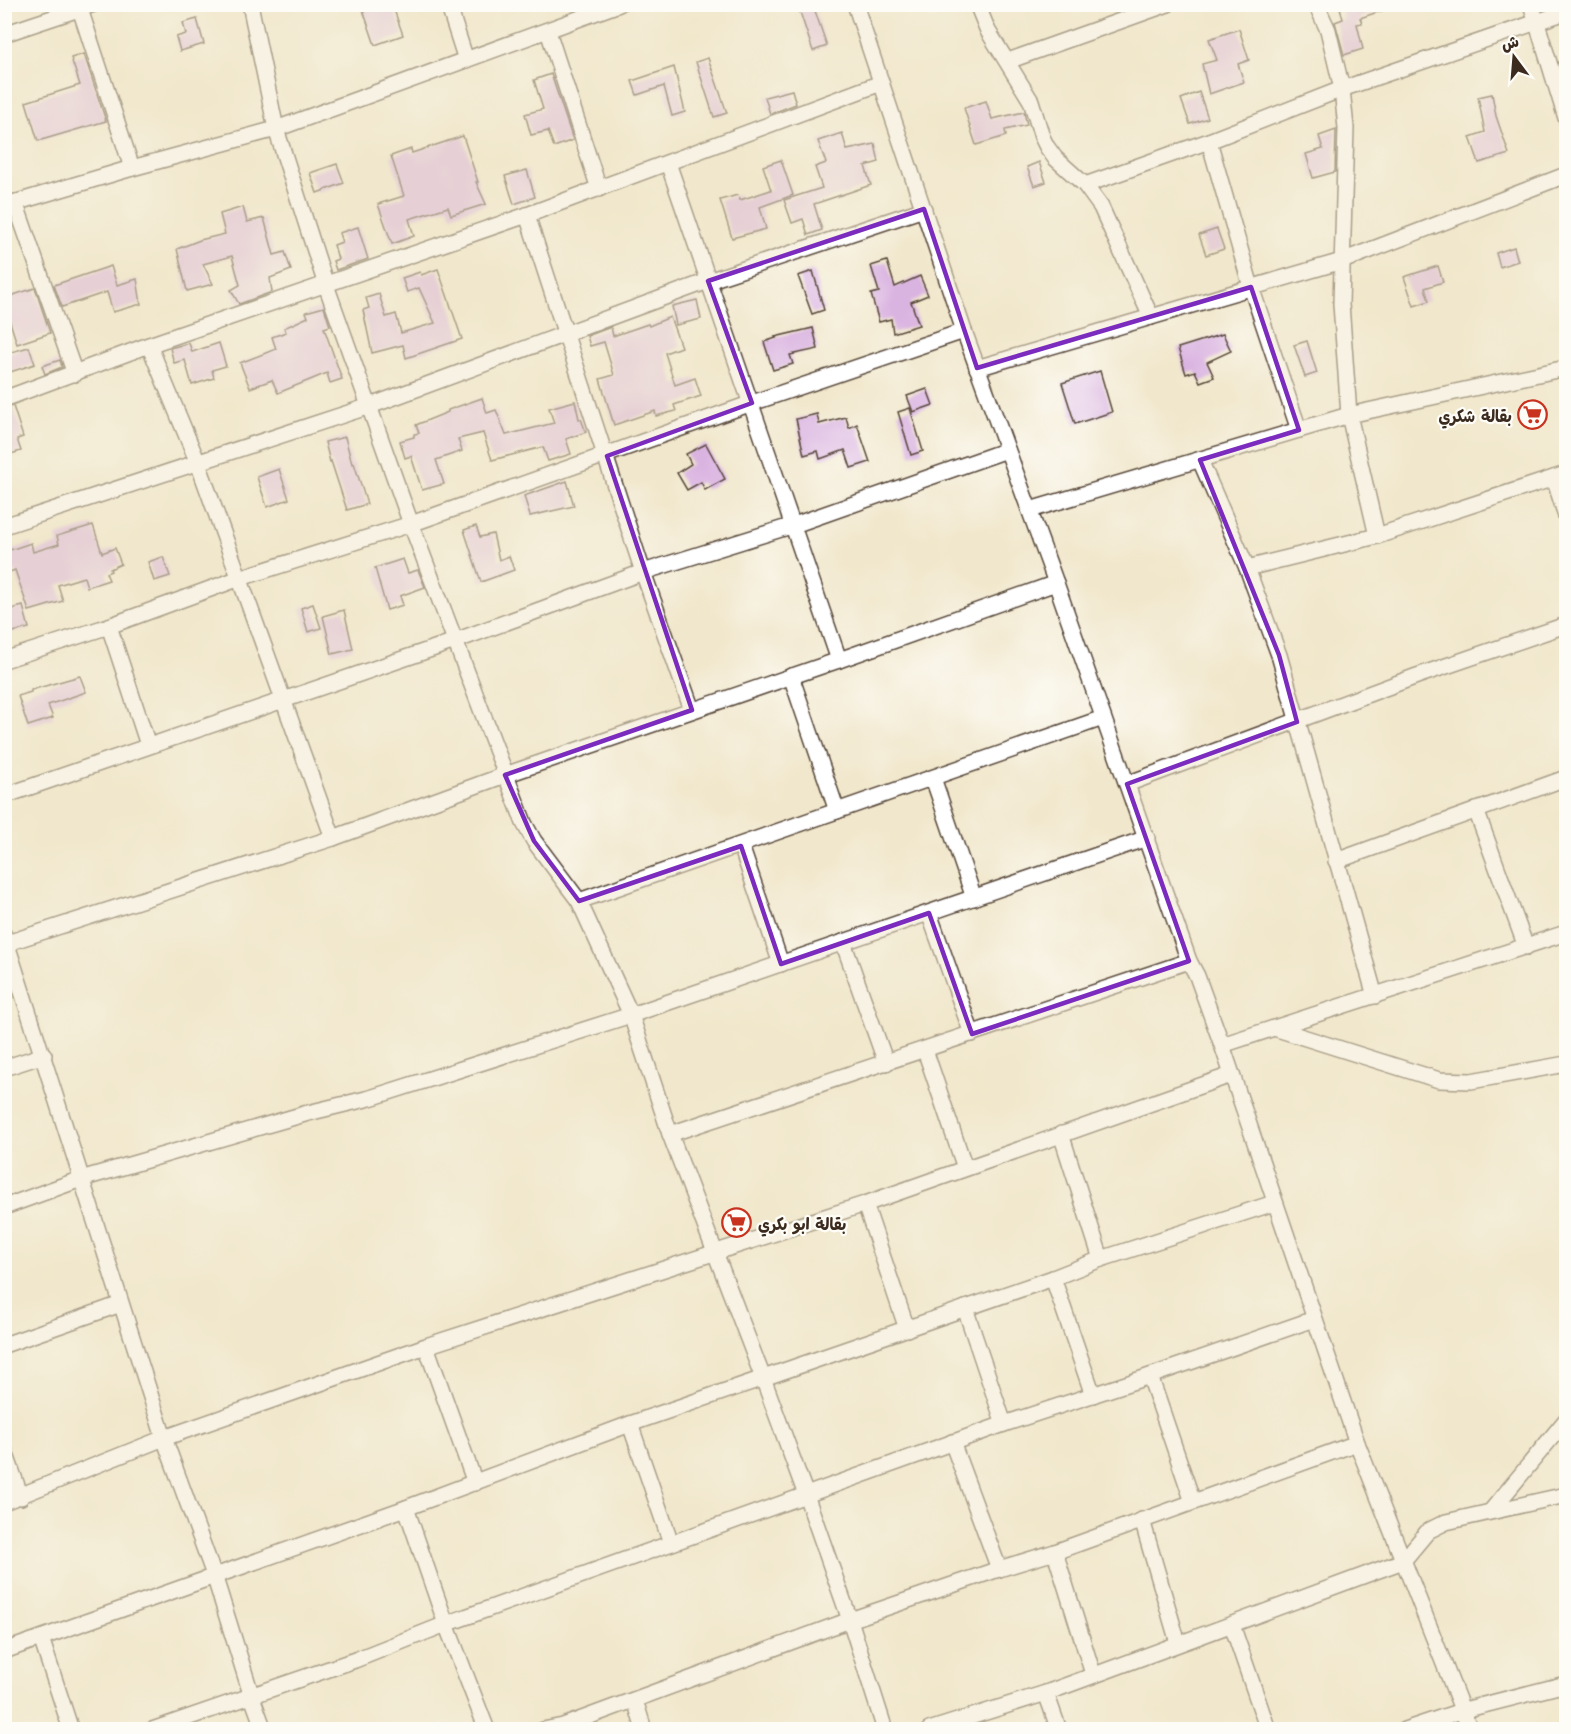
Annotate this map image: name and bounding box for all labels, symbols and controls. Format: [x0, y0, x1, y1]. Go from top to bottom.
north arrow [1484, 27, 1544, 87]
text: ش [1498, 30, 1521, 55]
supermarket icon: بقالة شكري [1517, 399, 1549, 431]
place label: بقالة شكري [1438, 405, 1512, 429]
supermarket icon: بقالة ابو بكري [721, 1207, 753, 1239]
place label: بقالة ابو بكري [758, 1213, 846, 1237]

